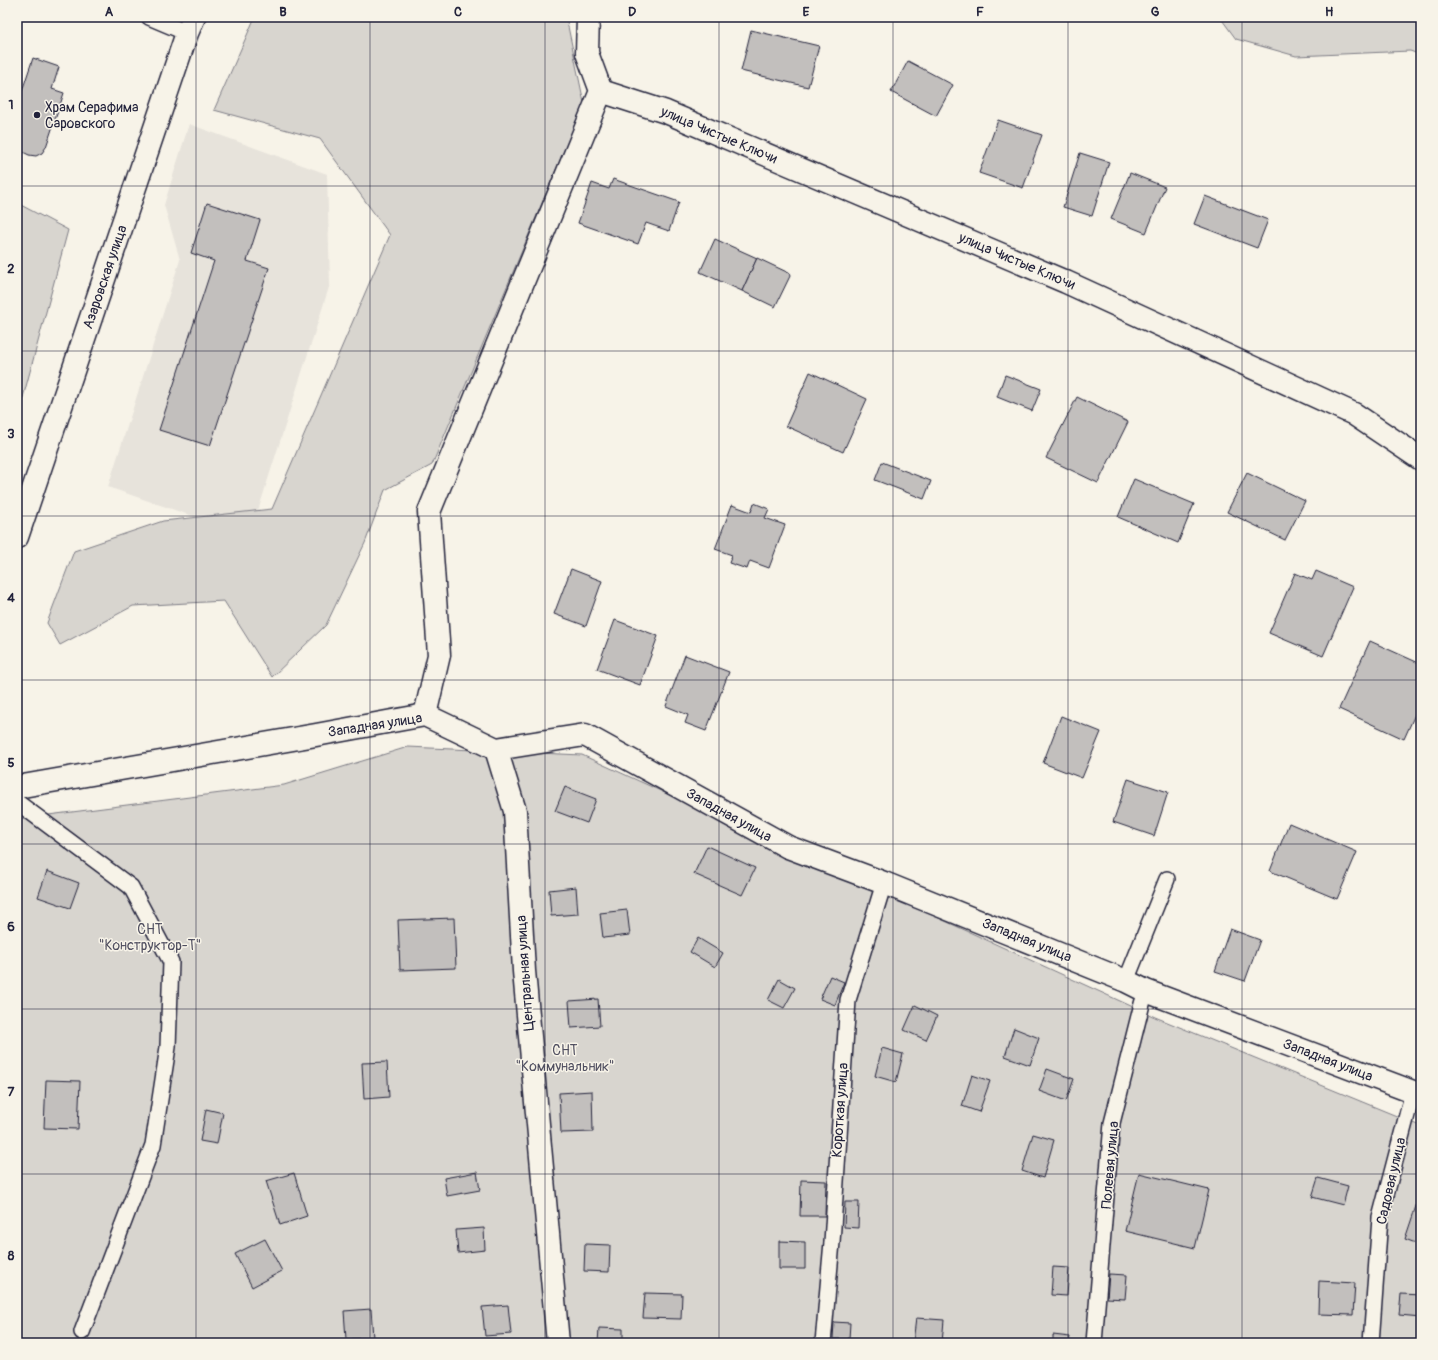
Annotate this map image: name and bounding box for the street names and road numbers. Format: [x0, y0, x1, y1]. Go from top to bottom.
street label: улица Чистые Ключи [657, 102, 780, 167]
street label: Азаровская улица [79, 223, 131, 331]
street label: улица Чистые Ключи [955, 228, 1078, 293]
street label: Западная улица [327, 709, 423, 741]
street label: Западная улица [683, 785, 775, 845]
street label: Западная улица [980, 914, 1074, 966]
street label: Центральная улица [512, 915, 538, 1031]
street label: Западная улица [1281, 1035, 1375, 1085]
street label: Короткая улица [828, 1062, 852, 1158]
street label: Полевая улица [1098, 1120, 1122, 1210]
street label: Садовая улица [1373, 1136, 1409, 1226]

